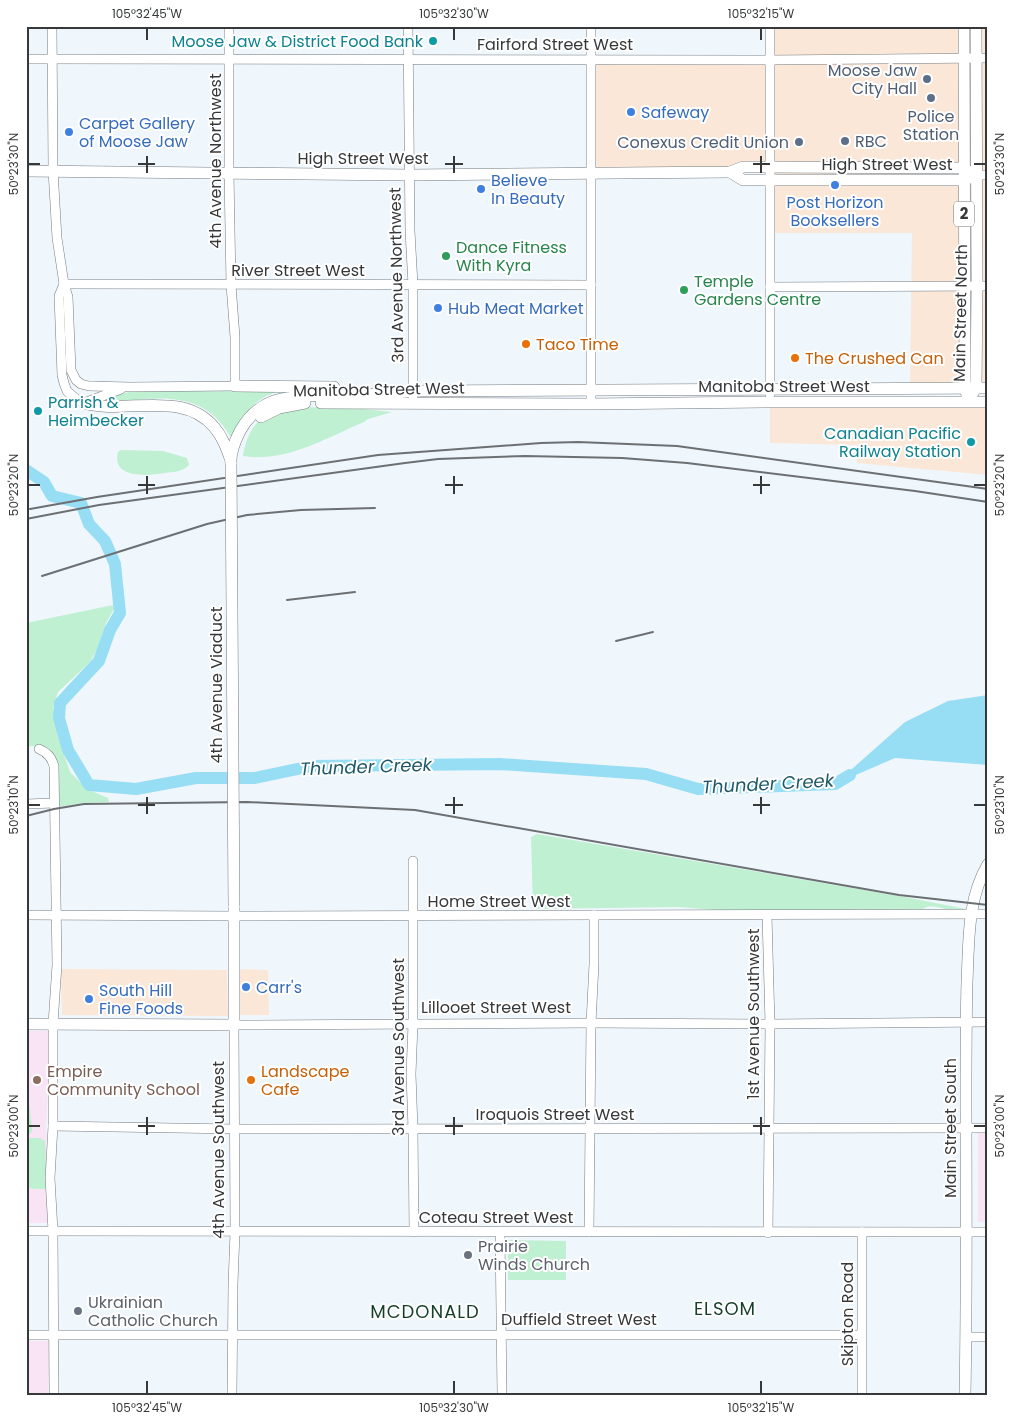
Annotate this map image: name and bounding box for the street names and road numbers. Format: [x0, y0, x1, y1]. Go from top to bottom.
street label: Fairford Street West [477, 33, 633, 56]
street label: 4th Avenue Northwest [204, 73, 227, 249]
street label: High Street West [297, 147, 429, 170]
street label: High Street West [821, 153, 953, 176]
street label: 3rd Avenue Northwest [383, 187, 410, 363]
road number: 2 [954, 202, 974, 226]
street label: Main Street North [948, 244, 973, 382]
street label: River Street West [231, 259, 365, 282]
street label: Manitoba Street West [698, 375, 870, 398]
street label: Manitoba Street West [293, 377, 465, 402]
street label: 4th Avenue Viaduct [205, 606, 228, 763]
street label: Home Street West [428, 890, 571, 913]
street label: 1st Avenue Southwest [742, 928, 765, 1100]
street label: 3rd Avenue Southwest [387, 958, 410, 1136]
street label: Lillooet Street West [421, 996, 571, 1019]
street label: Main Street South [939, 1058, 962, 1198]
street label: 4th Avenue Southwest [207, 1061, 230, 1239]
street label: Iroquois Street West [476, 1103, 635, 1126]
street label: Coteau Street West [419, 1206, 573, 1229]
street label: Skipton Road [836, 1262, 859, 1366]
street label: Duffield Street West [501, 1308, 657, 1331]

